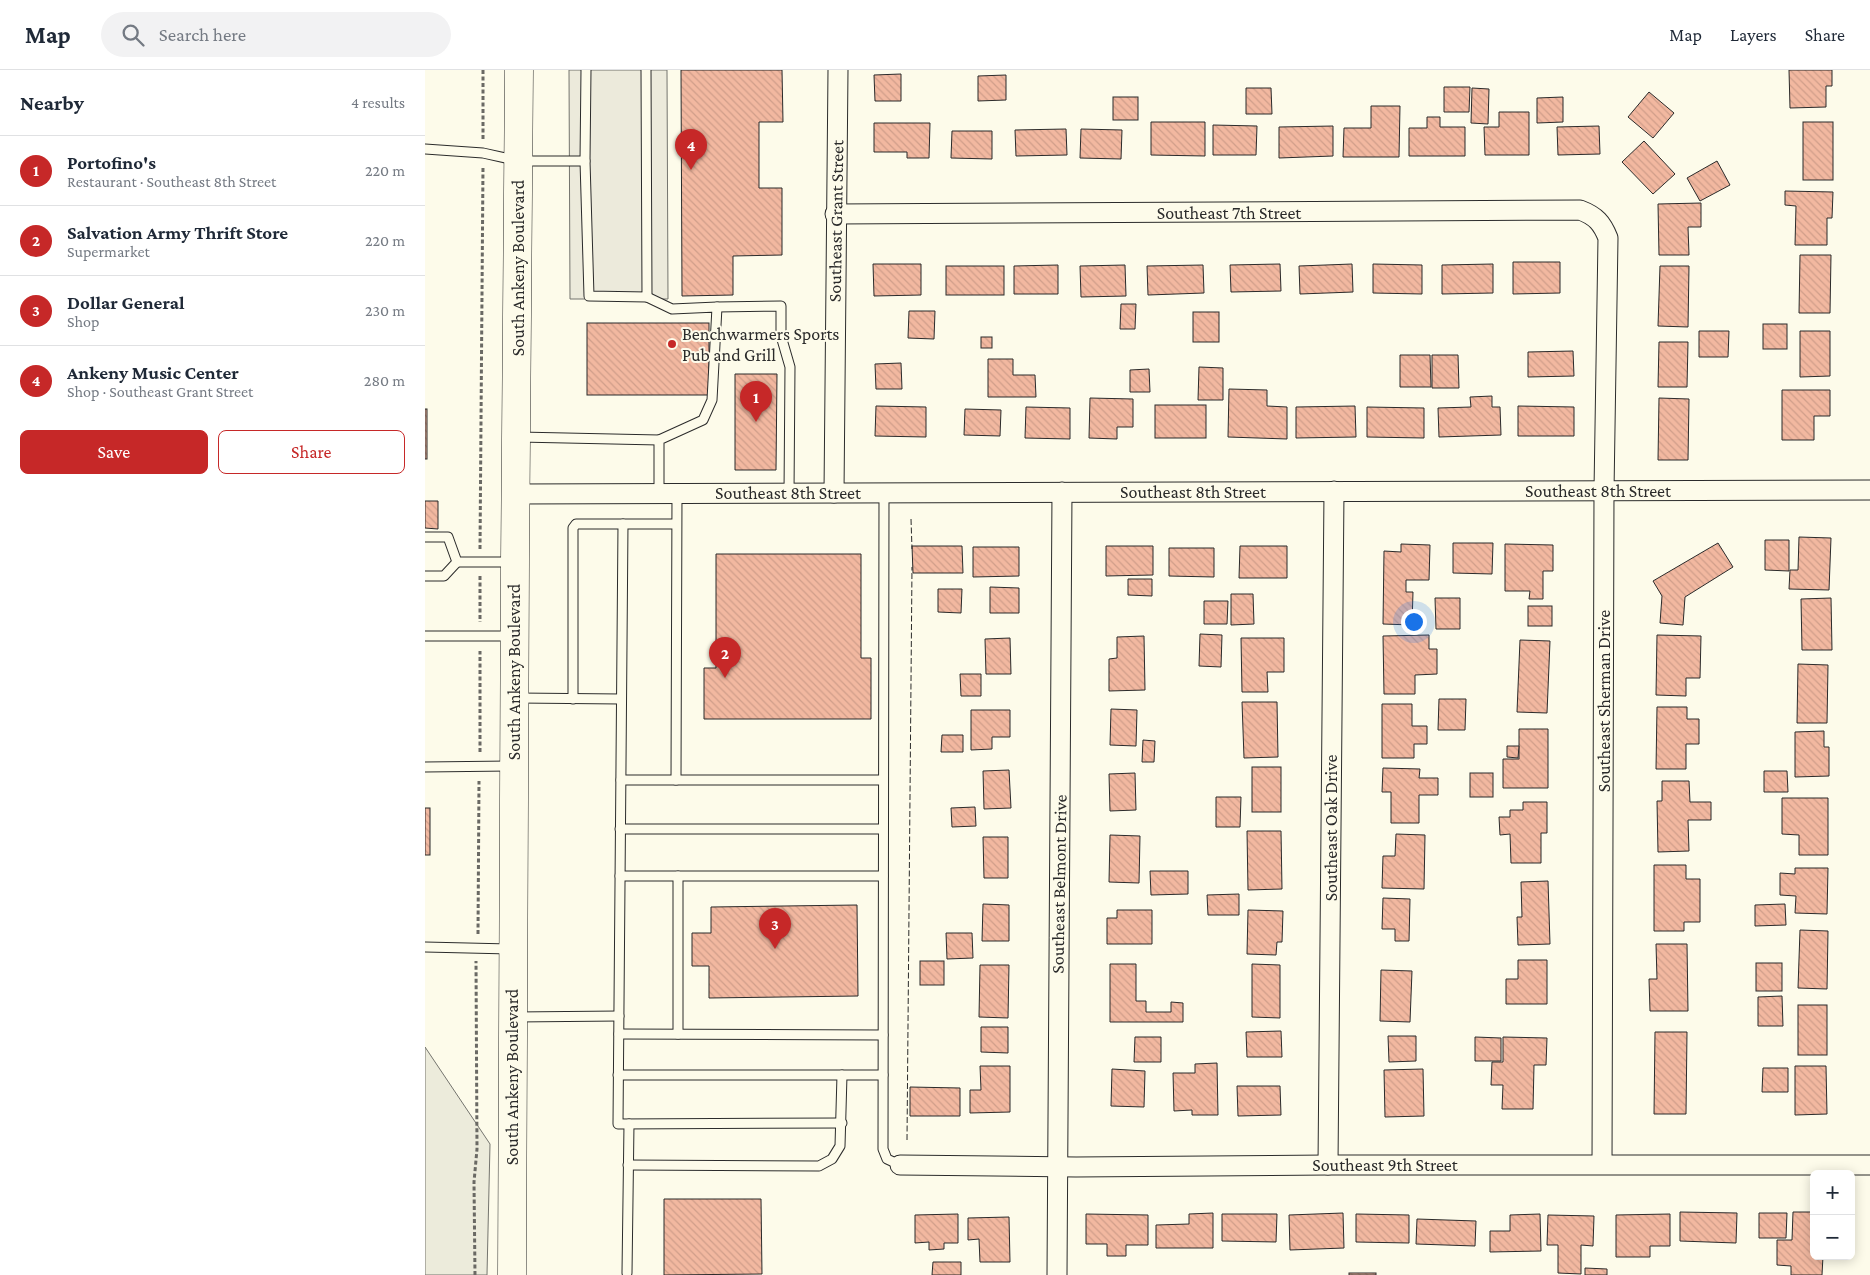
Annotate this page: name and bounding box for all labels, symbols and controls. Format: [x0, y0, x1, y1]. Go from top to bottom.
search box [101, 12, 451, 57]
text: Map [25, 21, 71, 48]
icon: search [119, 21, 147, 49]
text: Search here [159, 24, 246, 45]
text: Map [1669, 25, 1702, 45]
text: Layers [1730, 25, 1777, 45]
text: Share [1805, 25, 1845, 45]
text: Nearby [20, 91, 84, 115]
text: 4 results [351, 94, 405, 111]
pin: 4 [675, 129, 707, 170]
street label: Southeast Grant Street [825, 139, 847, 302]
text: Portofino's [67, 152, 156, 173]
text: 1 [33, 162, 39, 179]
text: 220 m [365, 162, 405, 179]
text: Restaurant · Southeast 8th Street [67, 173, 276, 190]
street label: South Ankeny Boulevard [508, 179, 528, 356]
street label: Southeast 7th Street [1157, 203, 1302, 223]
text: Salvation Army Thrift Store [67, 222, 288, 243]
text: 2 [32, 232, 40, 249]
text: 220 m [365, 232, 405, 249]
text: Supermarket [67, 243, 150, 260]
text: Dollar General [67, 292, 184, 313]
text: 3 [32, 302, 40, 319]
text: 230 m [365, 302, 405, 319]
text: Shop [67, 313, 99, 330]
place label: Benchwarmers Sports Pub and Grill [682, 324, 839, 365]
marker: Benchwarmers Sports Pub and Grill [666, 338, 678, 350]
text: Ankeny Music Center [67, 362, 239, 383]
text: 4 [32, 372, 40, 389]
text: 280 m [364, 372, 405, 389]
pin: 1 [740, 381, 772, 422]
text: Shop · Southeast Grant Street [67, 383, 253, 400]
button: Save [20, 430, 208, 474]
button: Share [218, 430, 405, 474]
street label: Southeast 8th Street [1525, 481, 1672, 501]
street label: Southeast 8th Street [1120, 482, 1267, 502]
street label: Southeast 8th Street [715, 483, 862, 503]
street label: South Ankeny Boulevard [504, 583, 524, 760]
your location [1401, 609, 1427, 635]
street label: Southeast Sherman Drive [1594, 610, 1614, 792]
pin: 2 [709, 637, 741, 678]
street label: Southeast Oak Drive [1321, 755, 1341, 901]
street label: Southeast Belmont Drive [1047, 794, 1071, 974]
pin: 3 [759, 908, 791, 949]
street label: South Ankeny Boulevard [502, 988, 522, 1165]
street label: Southeast 9th Street [1312, 1155, 1459, 1175]
map controls [1810, 1170, 1855, 1260]
button: + [1810, 1170, 1855, 1215]
button: − [1810, 1215, 1855, 1260]

